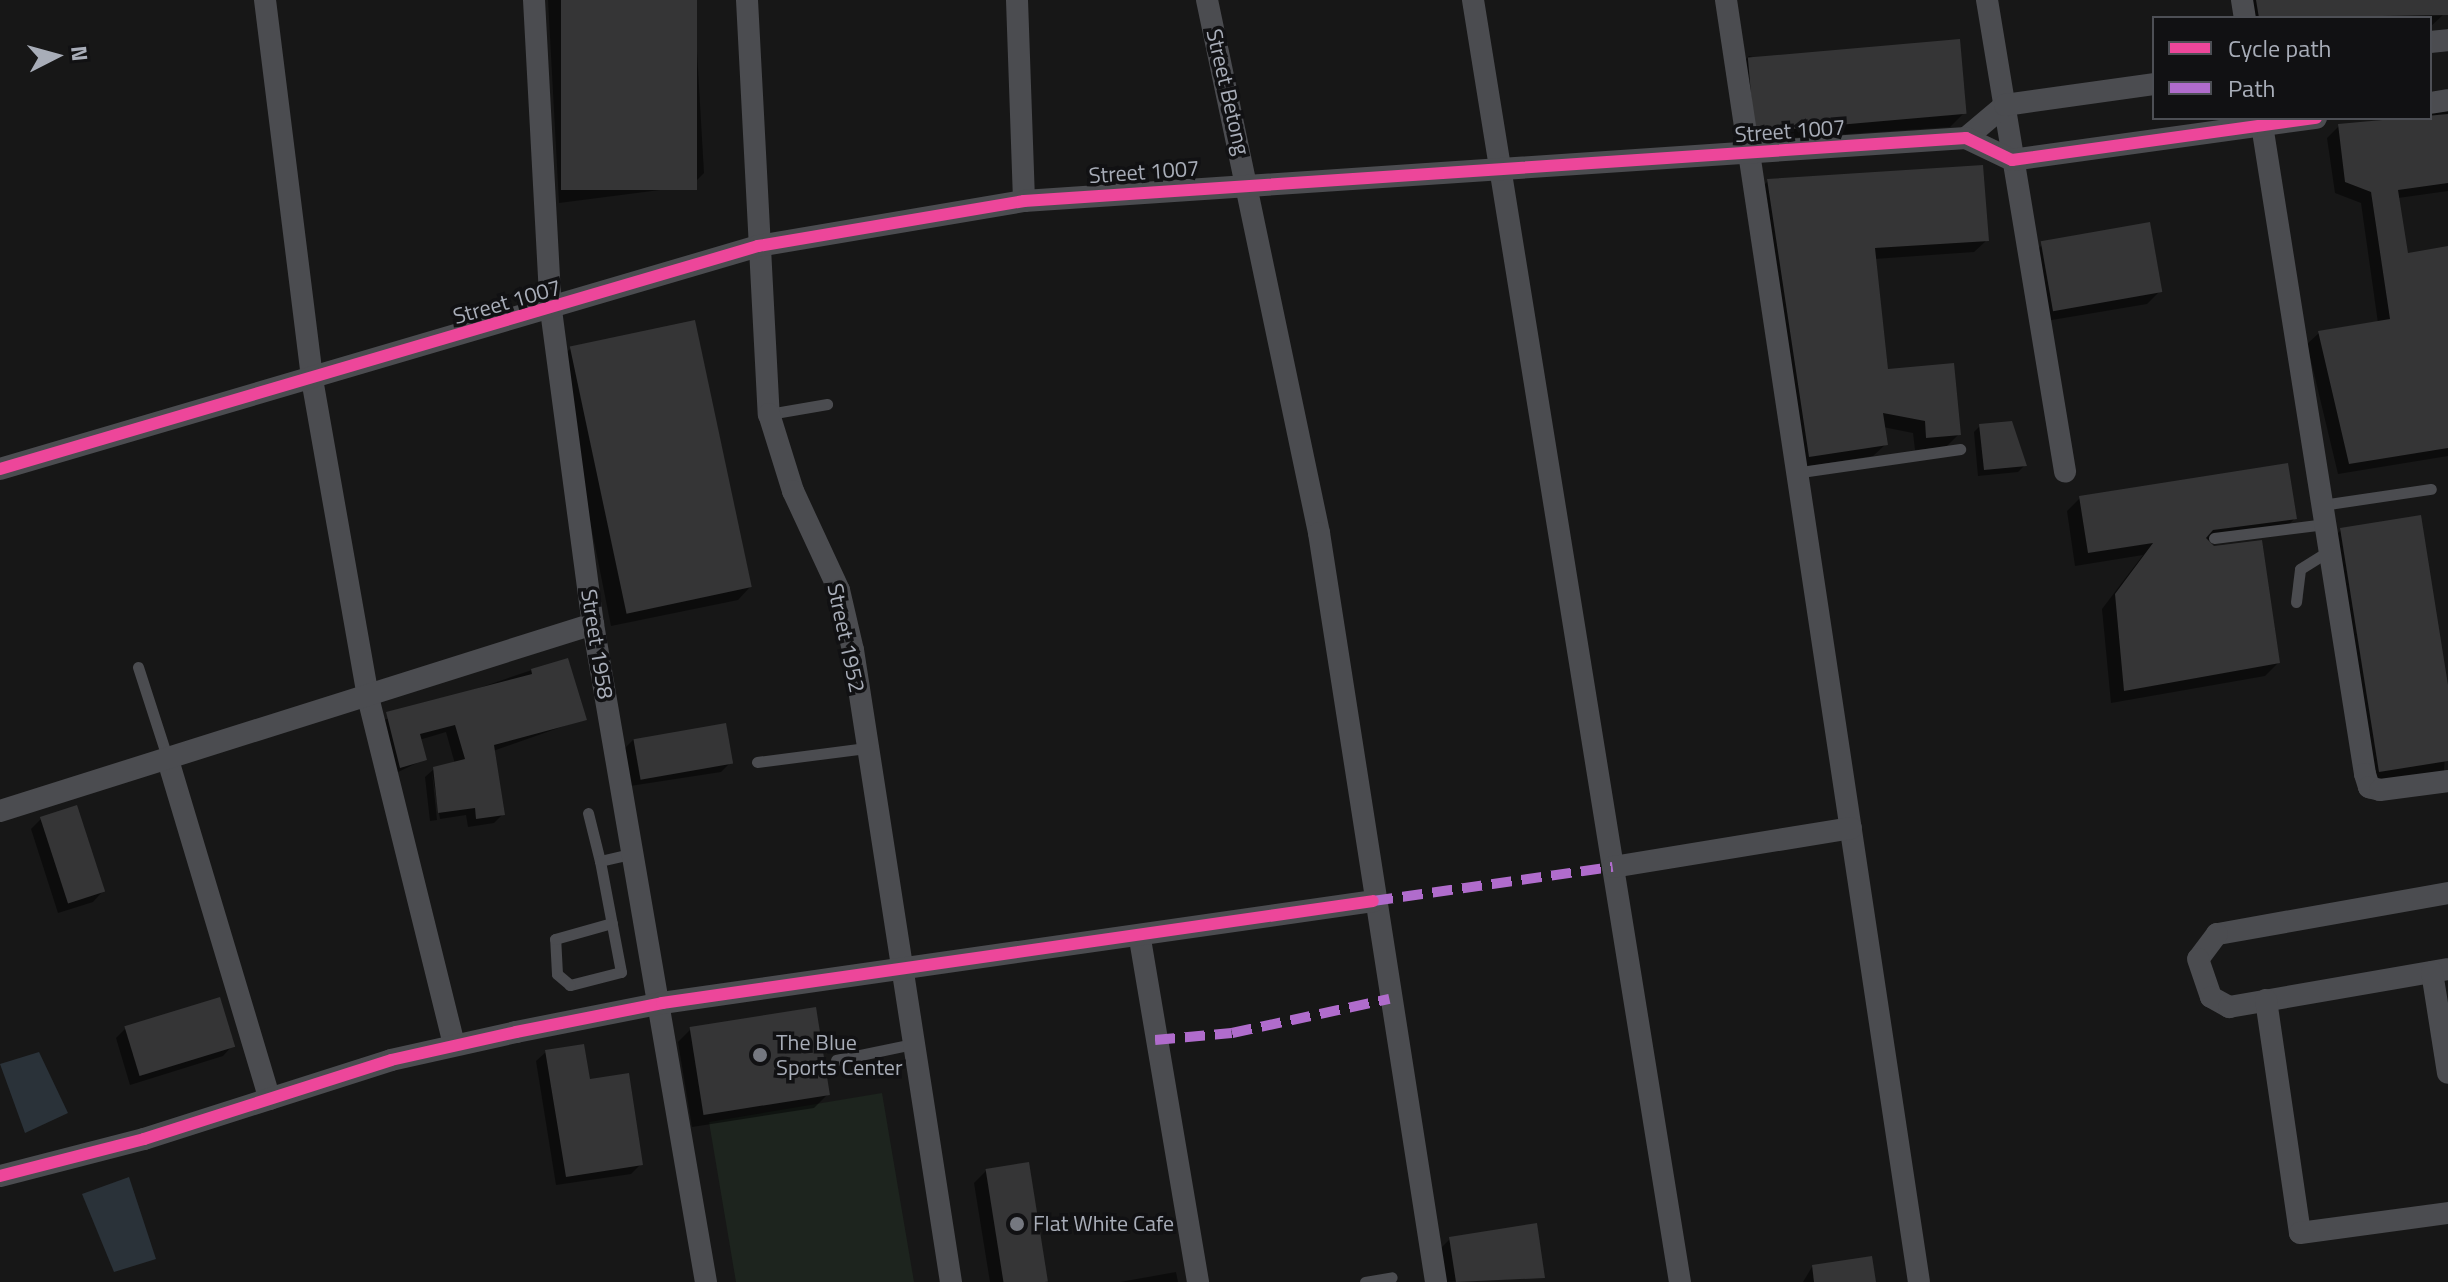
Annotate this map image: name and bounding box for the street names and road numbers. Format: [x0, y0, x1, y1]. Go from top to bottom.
street label: Street Betong [1201, 26, 1255, 158]
street label: Street 1007 [1734, 114, 1846, 148]
street label: Street 1007 [1088, 155, 1200, 189]
street label: Street 1007 [450, 274, 564, 330]
street label: Street 1952 [822, 581, 870, 695]
street label: Street 1958 [575, 587, 619, 701]

